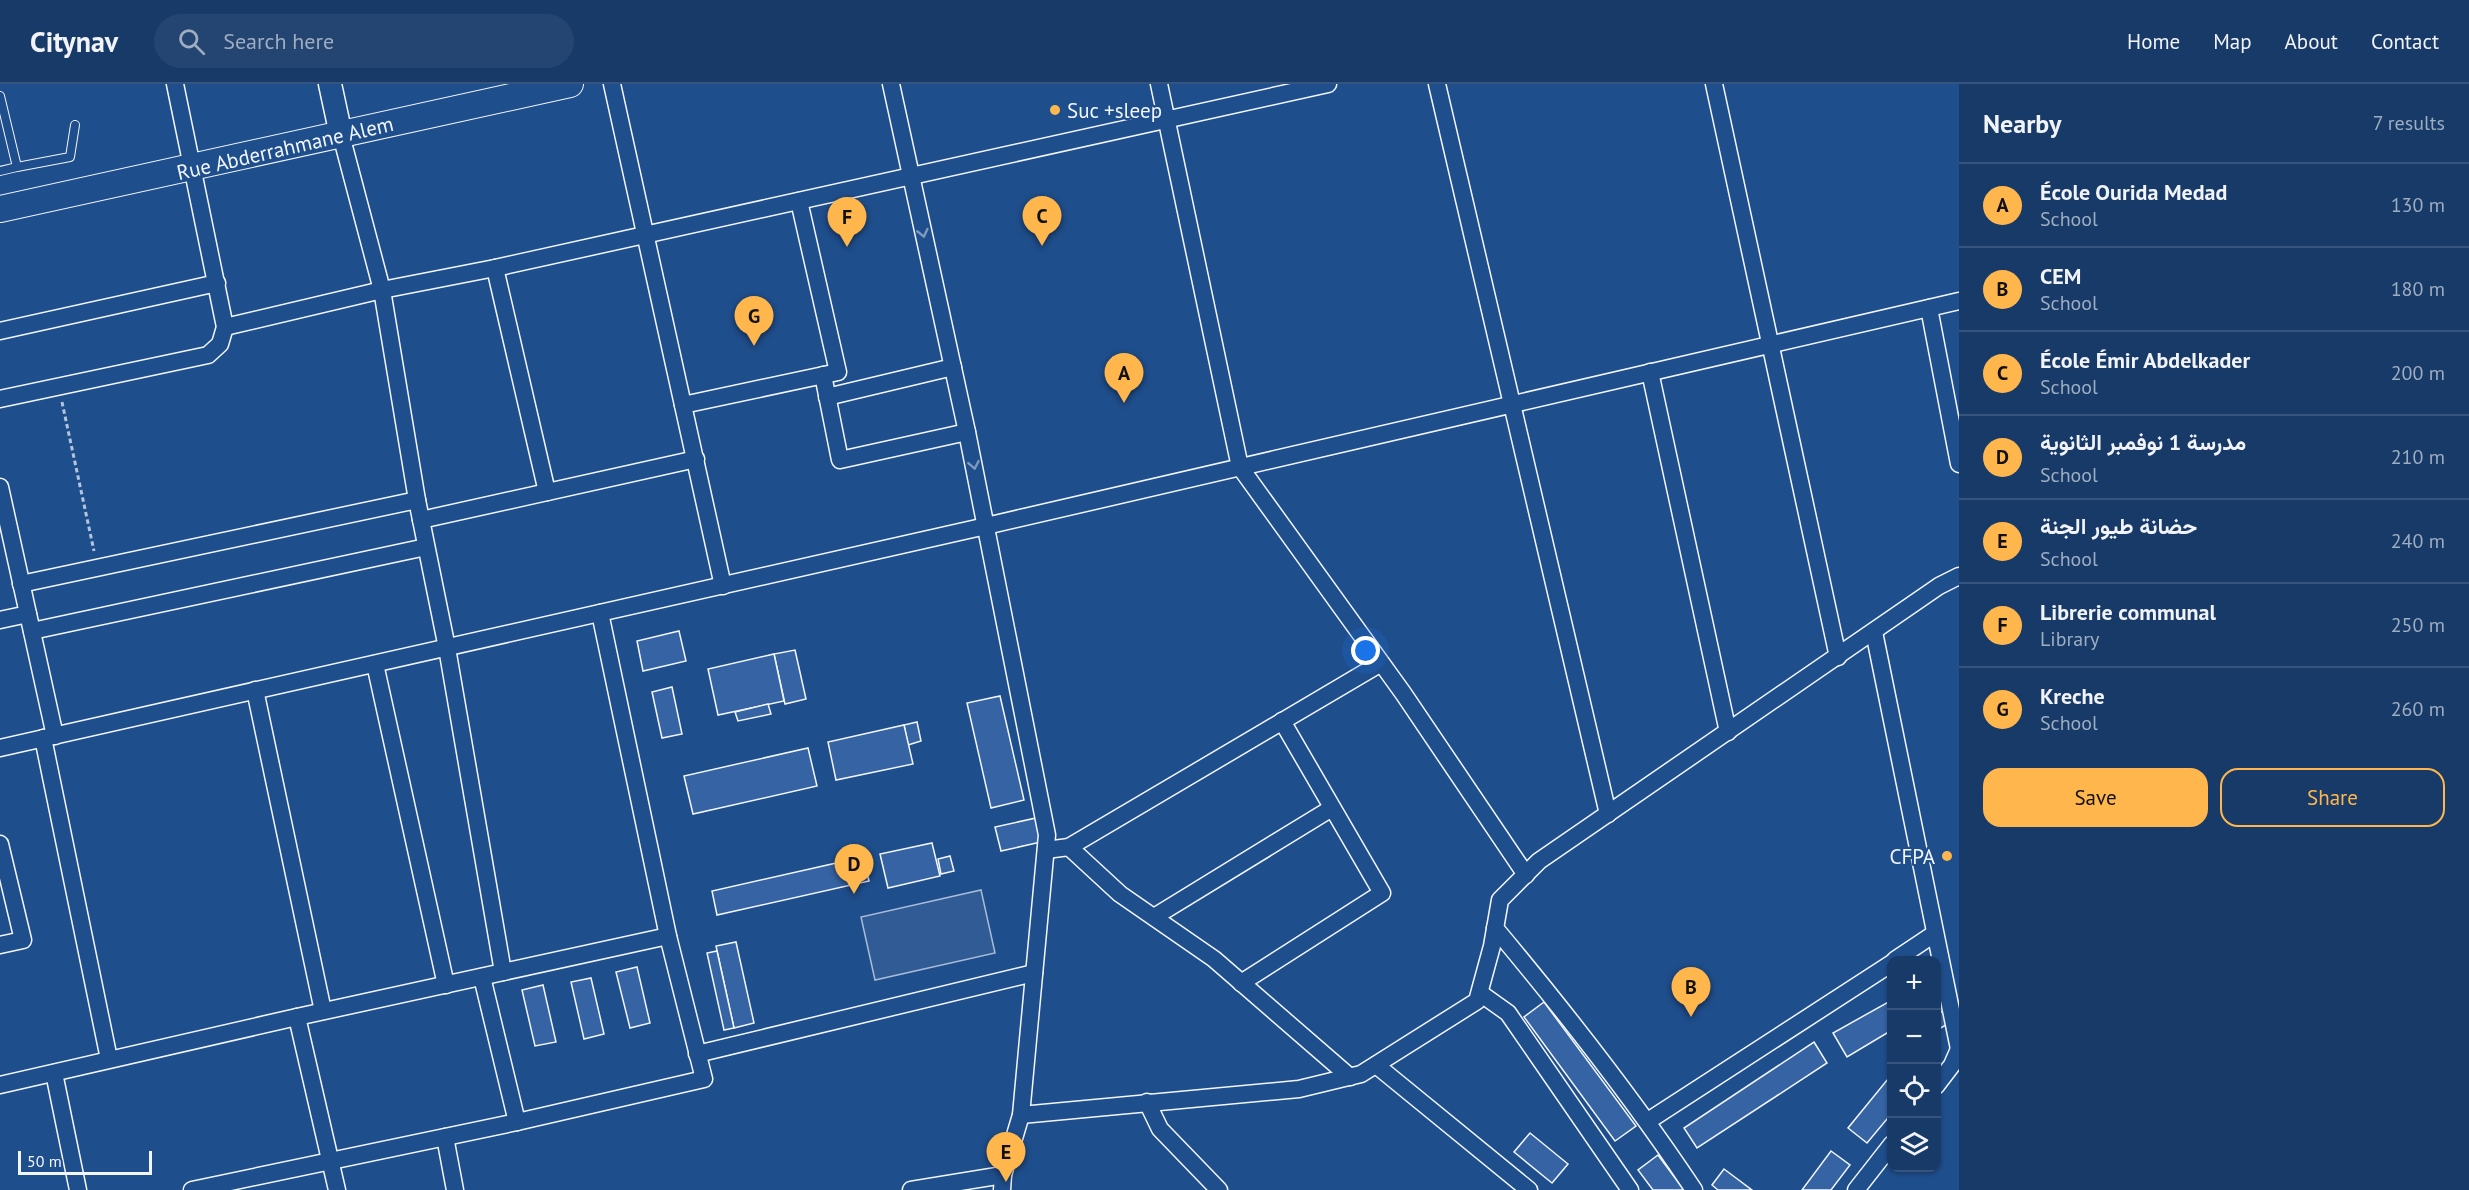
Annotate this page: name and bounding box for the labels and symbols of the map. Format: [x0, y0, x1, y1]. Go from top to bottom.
place label: Suc +sleep [1067, 97, 1162, 124]
marker: Suc +sleep [1048, 103, 1062, 117]
street label: Rue Abderrahmane Alem [174, 110, 396, 186]
pin: C [1022, 196, 1062, 246]
pin: F [828, 198, 866, 247]
one-way arrow [915, 228, 928, 238]
pin: G [734, 296, 774, 346]
pin: A [1104, 354, 1144, 403]
one-way arrow [967, 459, 980, 469]
your location [1351, 636, 1380, 665]
place label: CFPA [1889, 843, 1936, 870]
pin: D [834, 844, 874, 894]
marker: CFPA [1940, 849, 1954, 863]
pin: B [1672, 968, 1710, 1017]
pin: E [986, 1132, 1026, 1182]
scale bar [18, 1148, 152, 1176]

